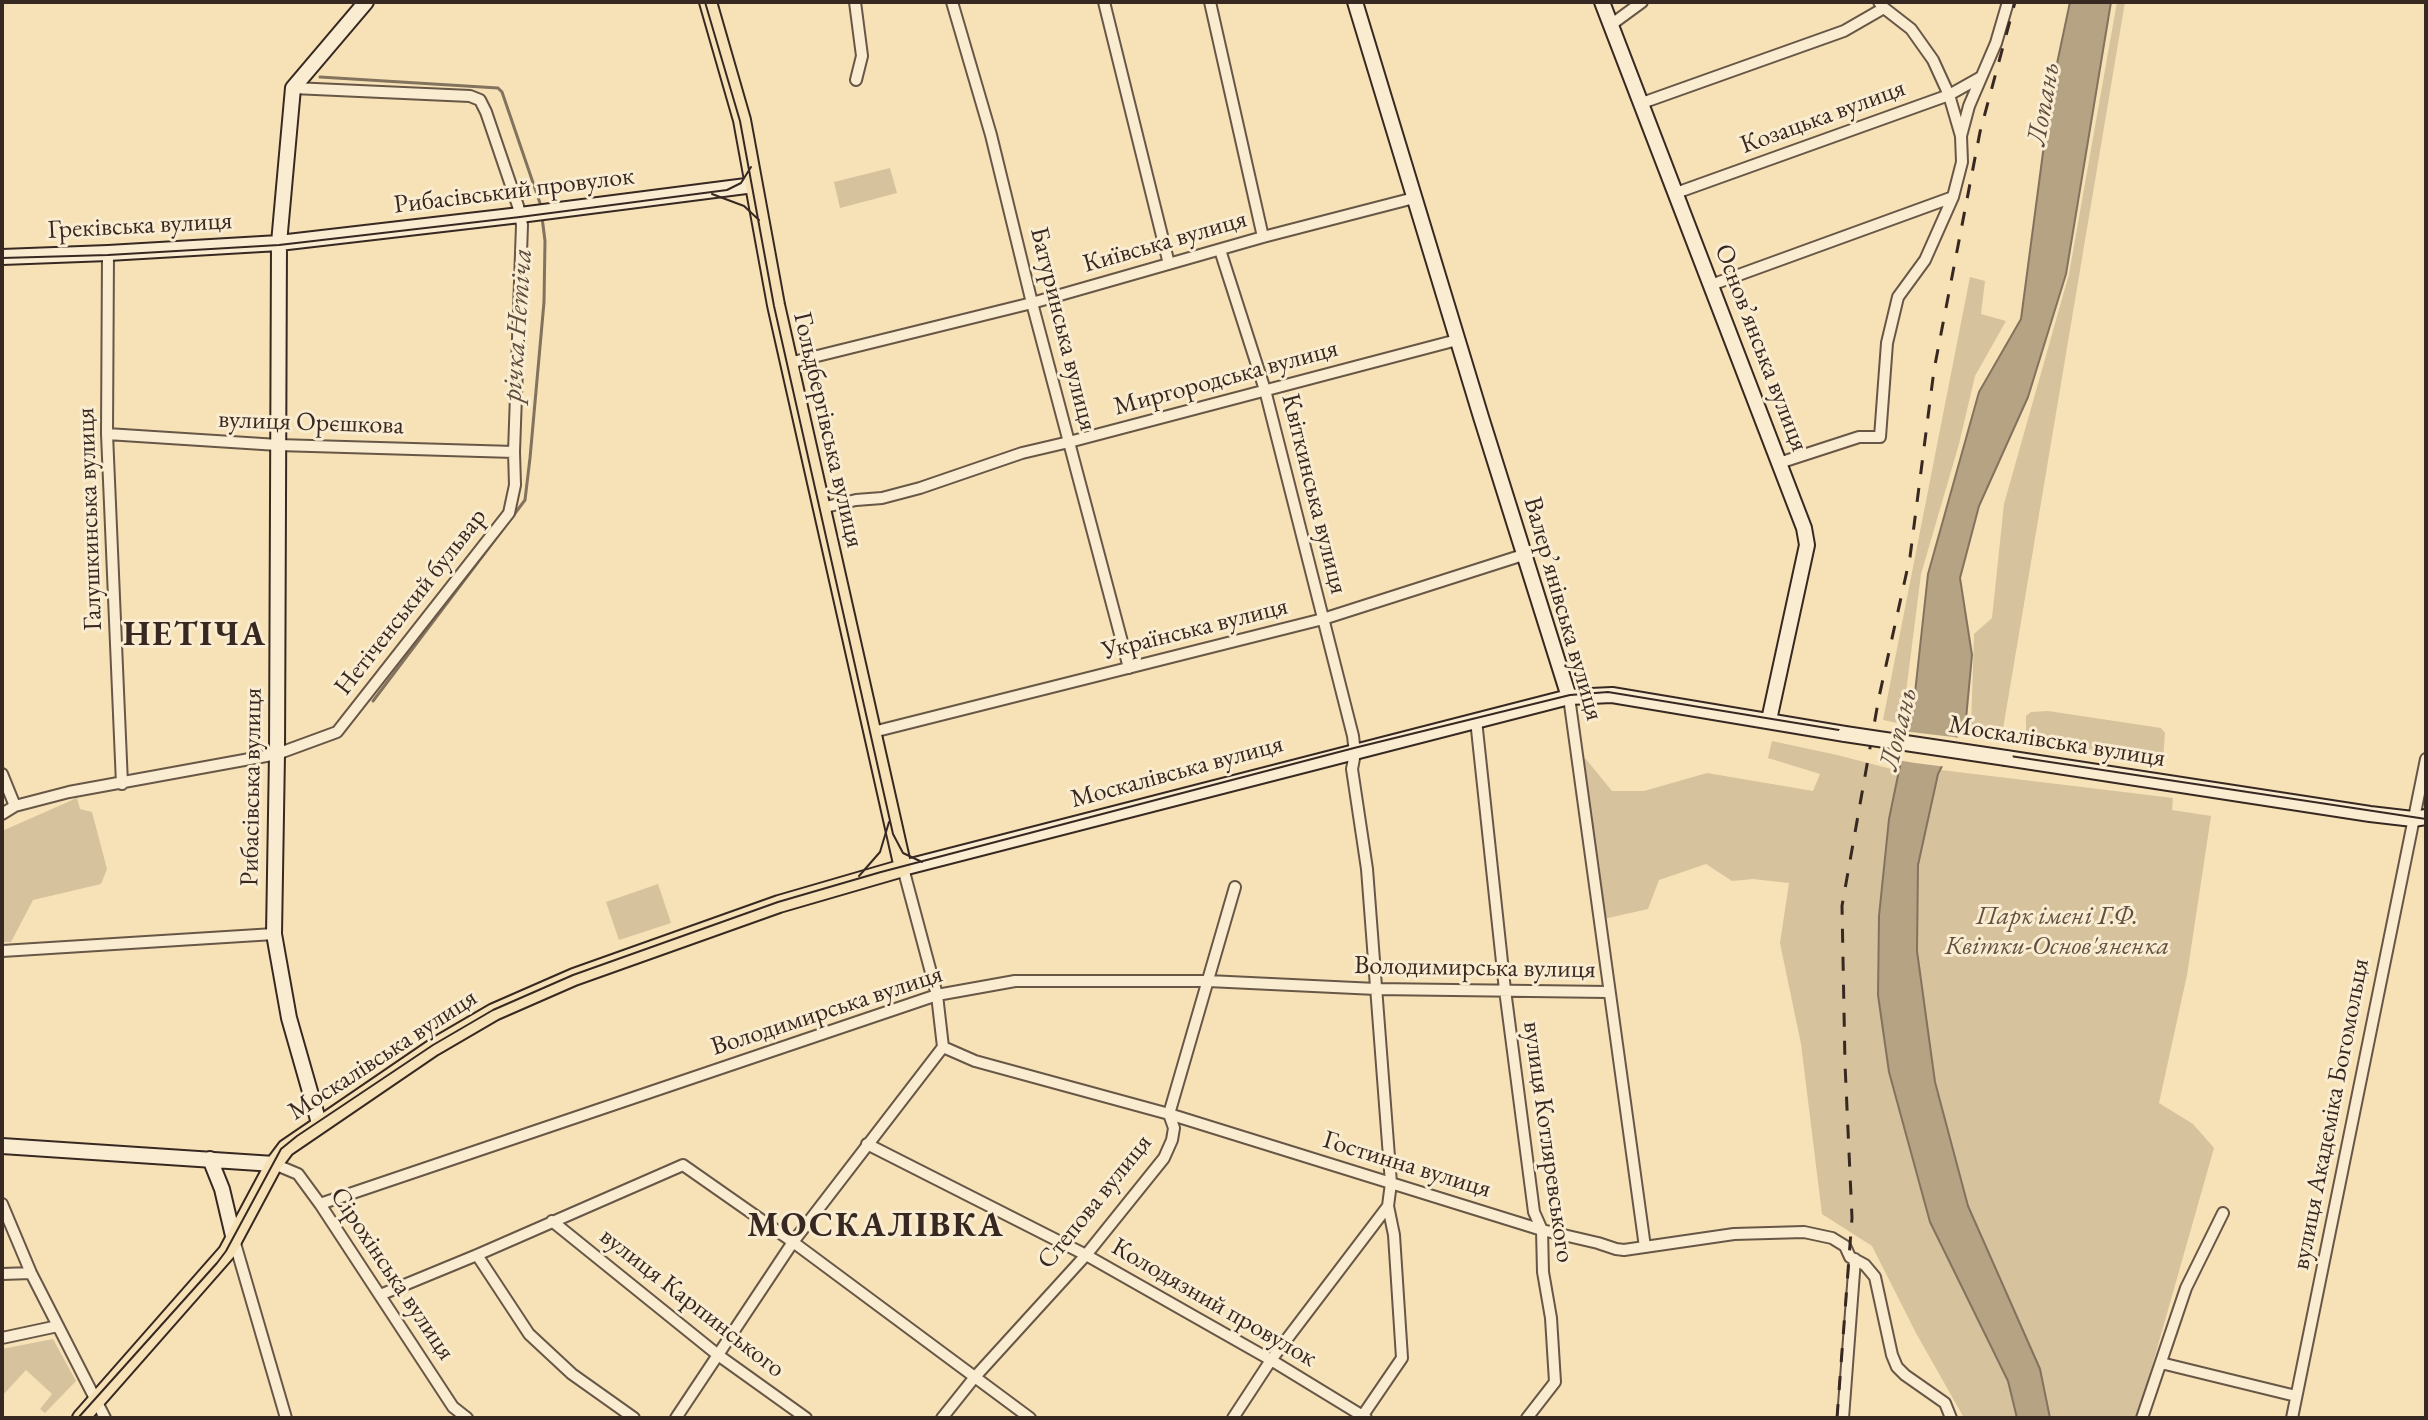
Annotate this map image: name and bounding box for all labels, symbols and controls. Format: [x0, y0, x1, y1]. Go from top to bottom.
water label: Лопань [2020, 60, 2068, 148]
street label: Козацька вулиця [1736, 73, 1910, 161]
street label: Рибасівський провулок [392, 161, 636, 221]
street label: Київська вулиця [1080, 204, 1250, 280]
street label: Греківська вулиця [47, 206, 233, 246]
street label: Батуринська вулиця [1023, 224, 1103, 434]
street label: Основ’янська вулиця [1707, 240, 1815, 456]
water label: річка Нетіча [496, 247, 540, 403]
street label: Гольдбергівська вулиця [786, 309, 870, 551]
street label: Миргородська вулиця [1111, 333, 1341, 423]
street label: Квіткинська вулиця [1274, 391, 1354, 597]
street label: вулиця Орєшкова [218, 404, 404, 442]
street label: Галушкинська вулиця [71, 407, 109, 631]
street label: Валер’янівська вулиця [1516, 494, 1610, 724]
street label: Нетіченський бульвар [328, 502, 494, 702]
street label: Українська вулиця [1099, 591, 1291, 667]
district label: НЕТІЧА [123, 616, 267, 656]
water label: Лопань [1873, 684, 1925, 774]
street label: Рибасівська вулиця [235, 687, 269, 887]
street label: Москалівська вулиця [1947, 709, 2167, 775]
street label: Москалівська вулиця [1067, 729, 1287, 815]
park label: Парк імені Г.Ф. Квітки-Основ'яненка [1945, 901, 2169, 962]
street label: Володимирська вулиця [1354, 950, 1596, 986]
street label: вулиця Академіка Богомольця [2285, 956, 2377, 1272]
street label: Володимирська вулиця [707, 959, 947, 1063]
street label: Москалівська вулиця [283, 982, 483, 1128]
street label: вулиця Котляревського [1516, 1019, 1580, 1265]
street label: Гостинна вулиця [1319, 1125, 1495, 1205]
street label: Степова вулиця [1031, 1128, 1159, 1276]
street label: Сірохінська вулиця [323, 1182, 461, 1366]
district label: МОСКАЛІВКА [747, 1207, 1005, 1247]
street label: вулиця Карпинського [593, 1221, 791, 1385]
street label: Колодязний провулок [1106, 1232, 1322, 1374]

